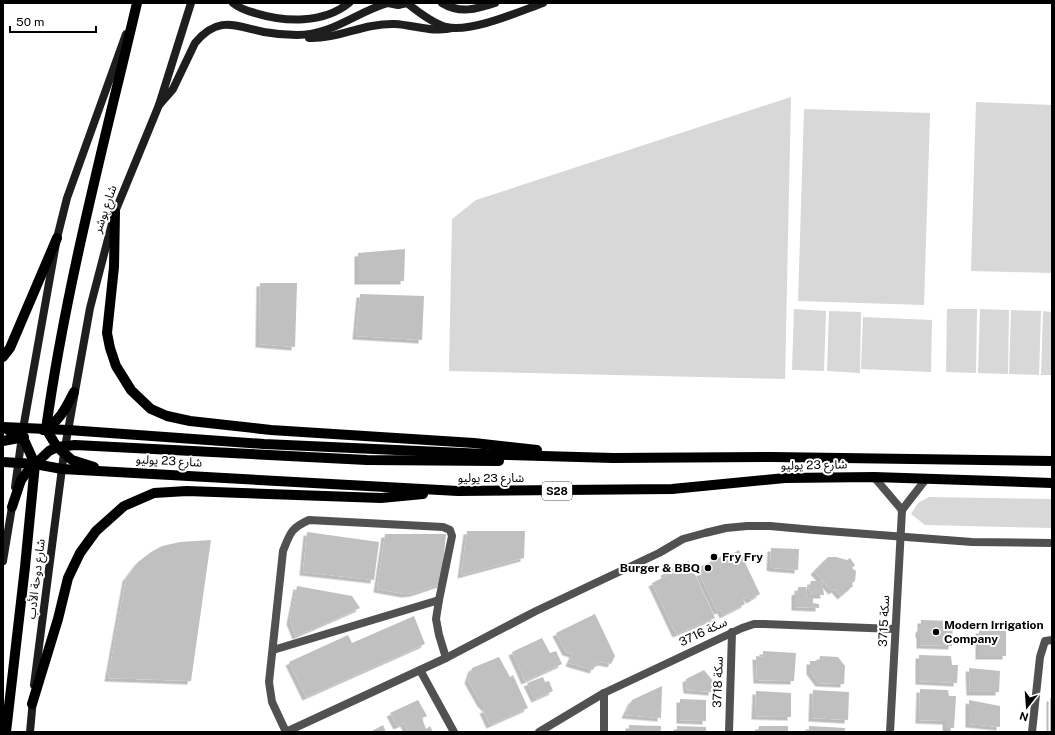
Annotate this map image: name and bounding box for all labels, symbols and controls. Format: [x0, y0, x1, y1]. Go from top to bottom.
scale bar [10, 8, 96, 34]
text: 50 m [16, 15, 44, 29]
street label: شارع بوشر [90, 183, 122, 236]
street label: شارع 23 يوليو [135, 452, 203, 472]
street label: شارع 23 يوليو [781, 457, 847, 475]
street label: شارع 23 يوليو [458, 471, 524, 487]
road number: S28 [542, 482, 572, 500]
street label: شارع دوحة الأدب [24, 538, 50, 620]
place label: Fry Fry [722, 550, 763, 564]
marker: Fry Fry [709, 552, 719, 562]
place label: Burger & BBQ [620, 561, 700, 575]
marker: Burger & BBQ [703, 563, 713, 573]
street label: سكة 3715 [876, 595, 892, 647]
street label: سكة 3716 [677, 615, 729, 649]
place label: Modern Irrigation Company [944, 618, 1044, 646]
marker: Modern Irrigation Company [931, 627, 941, 637]
street label: سكة 3718 [710, 656, 726, 708]
north arrow [1007, 687, 1047, 727]
text: N [1018, 710, 1030, 724]

